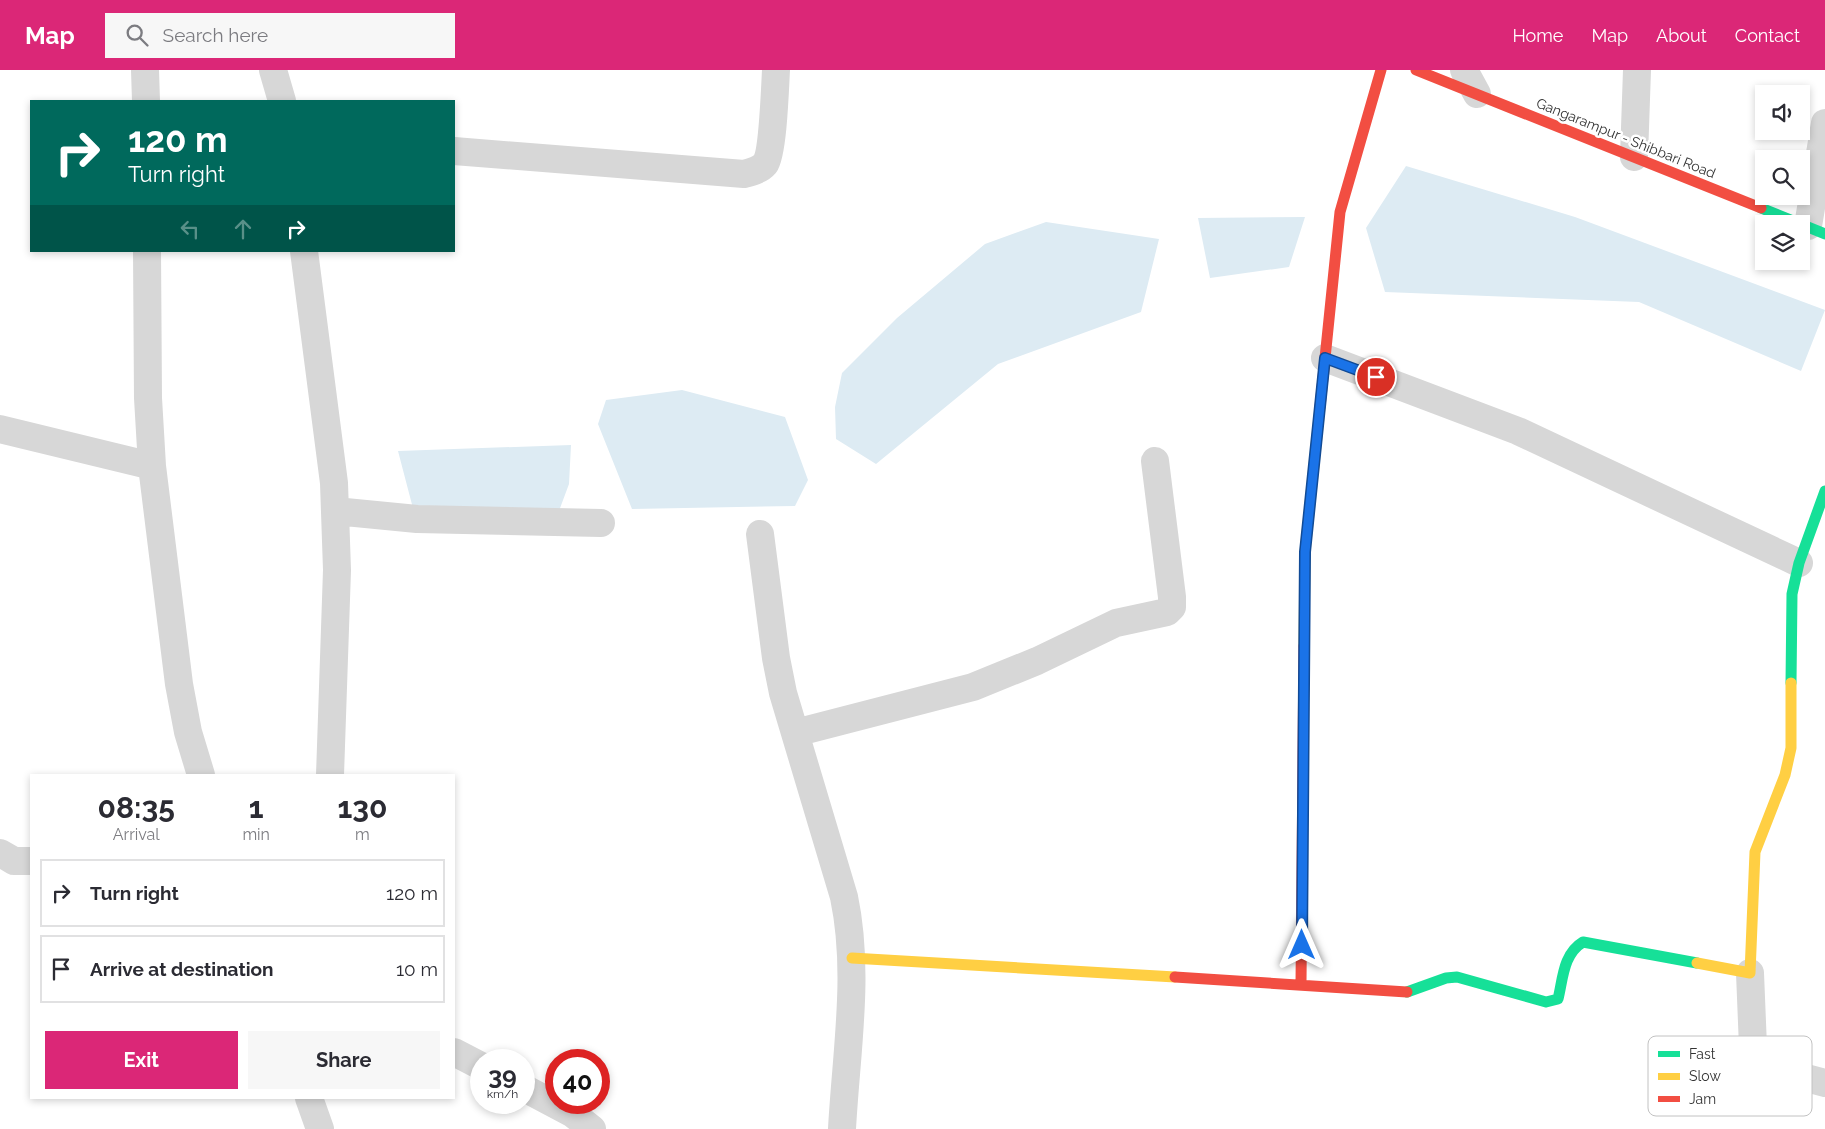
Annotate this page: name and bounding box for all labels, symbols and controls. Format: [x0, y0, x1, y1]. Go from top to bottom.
search box [105, 13, 455, 58]
text: Map [25, 21, 75, 50]
icon: search [123, 21, 151, 49]
text: Search here [163, 24, 268, 46]
text: Home [1512, 25, 1563, 46]
text: Map [1591, 25, 1628, 46]
text: About [1656, 25, 1707, 46]
text: Contact [1735, 25, 1800, 46]
map controls [1755, 85, 1810, 270]
button: sound [1755, 85, 1810, 140]
street label: Gangarampur - Shibbari Road [1534, 95, 1718, 181]
text: 120 m [128, 119, 228, 160]
icon: right [45, 120, 110, 185]
button: search [1755, 150, 1810, 205]
text: Turn right [128, 161, 225, 187]
icon: left [176, 215, 204, 243]
icon: ahead [229, 215, 257, 243]
icon: right [282, 215, 310, 243]
button: layers [1755, 215, 1810, 270]
pin [1355, 356, 1397, 398]
icon: arrive [1362, 363, 1390, 391]
text: 08:35 [98, 790, 175, 825]
text: 1 [249, 790, 264, 825]
text: 130 [337, 790, 387, 825]
text: Arrival [113, 825, 160, 844]
text: min [242, 825, 270, 844]
text: m [355, 825, 370, 844]
icon: right [47, 879, 75, 907]
text: Turn right [90, 882, 179, 904]
text: 120 m [386, 882, 438, 904]
position arrow [1275, 918, 1327, 970]
icon: arrive [47, 955, 75, 983]
text: Arrive at destination [90, 958, 274, 980]
text: 10 m [396, 958, 438, 980]
button: Exit [45, 1031, 238, 1089]
button: Share [248, 1031, 440, 1089]
legend [1648, 1036, 1812, 1116]
text: Fast [1689, 1046, 1716, 1062]
speed limit sign: 40 [545, 1049, 610, 1114]
text: 39 [488, 1060, 517, 1090]
text: Slow [1689, 1068, 1721, 1084]
text: km/h [487, 1087, 518, 1101]
text: Jam [1689, 1091, 1716, 1107]

